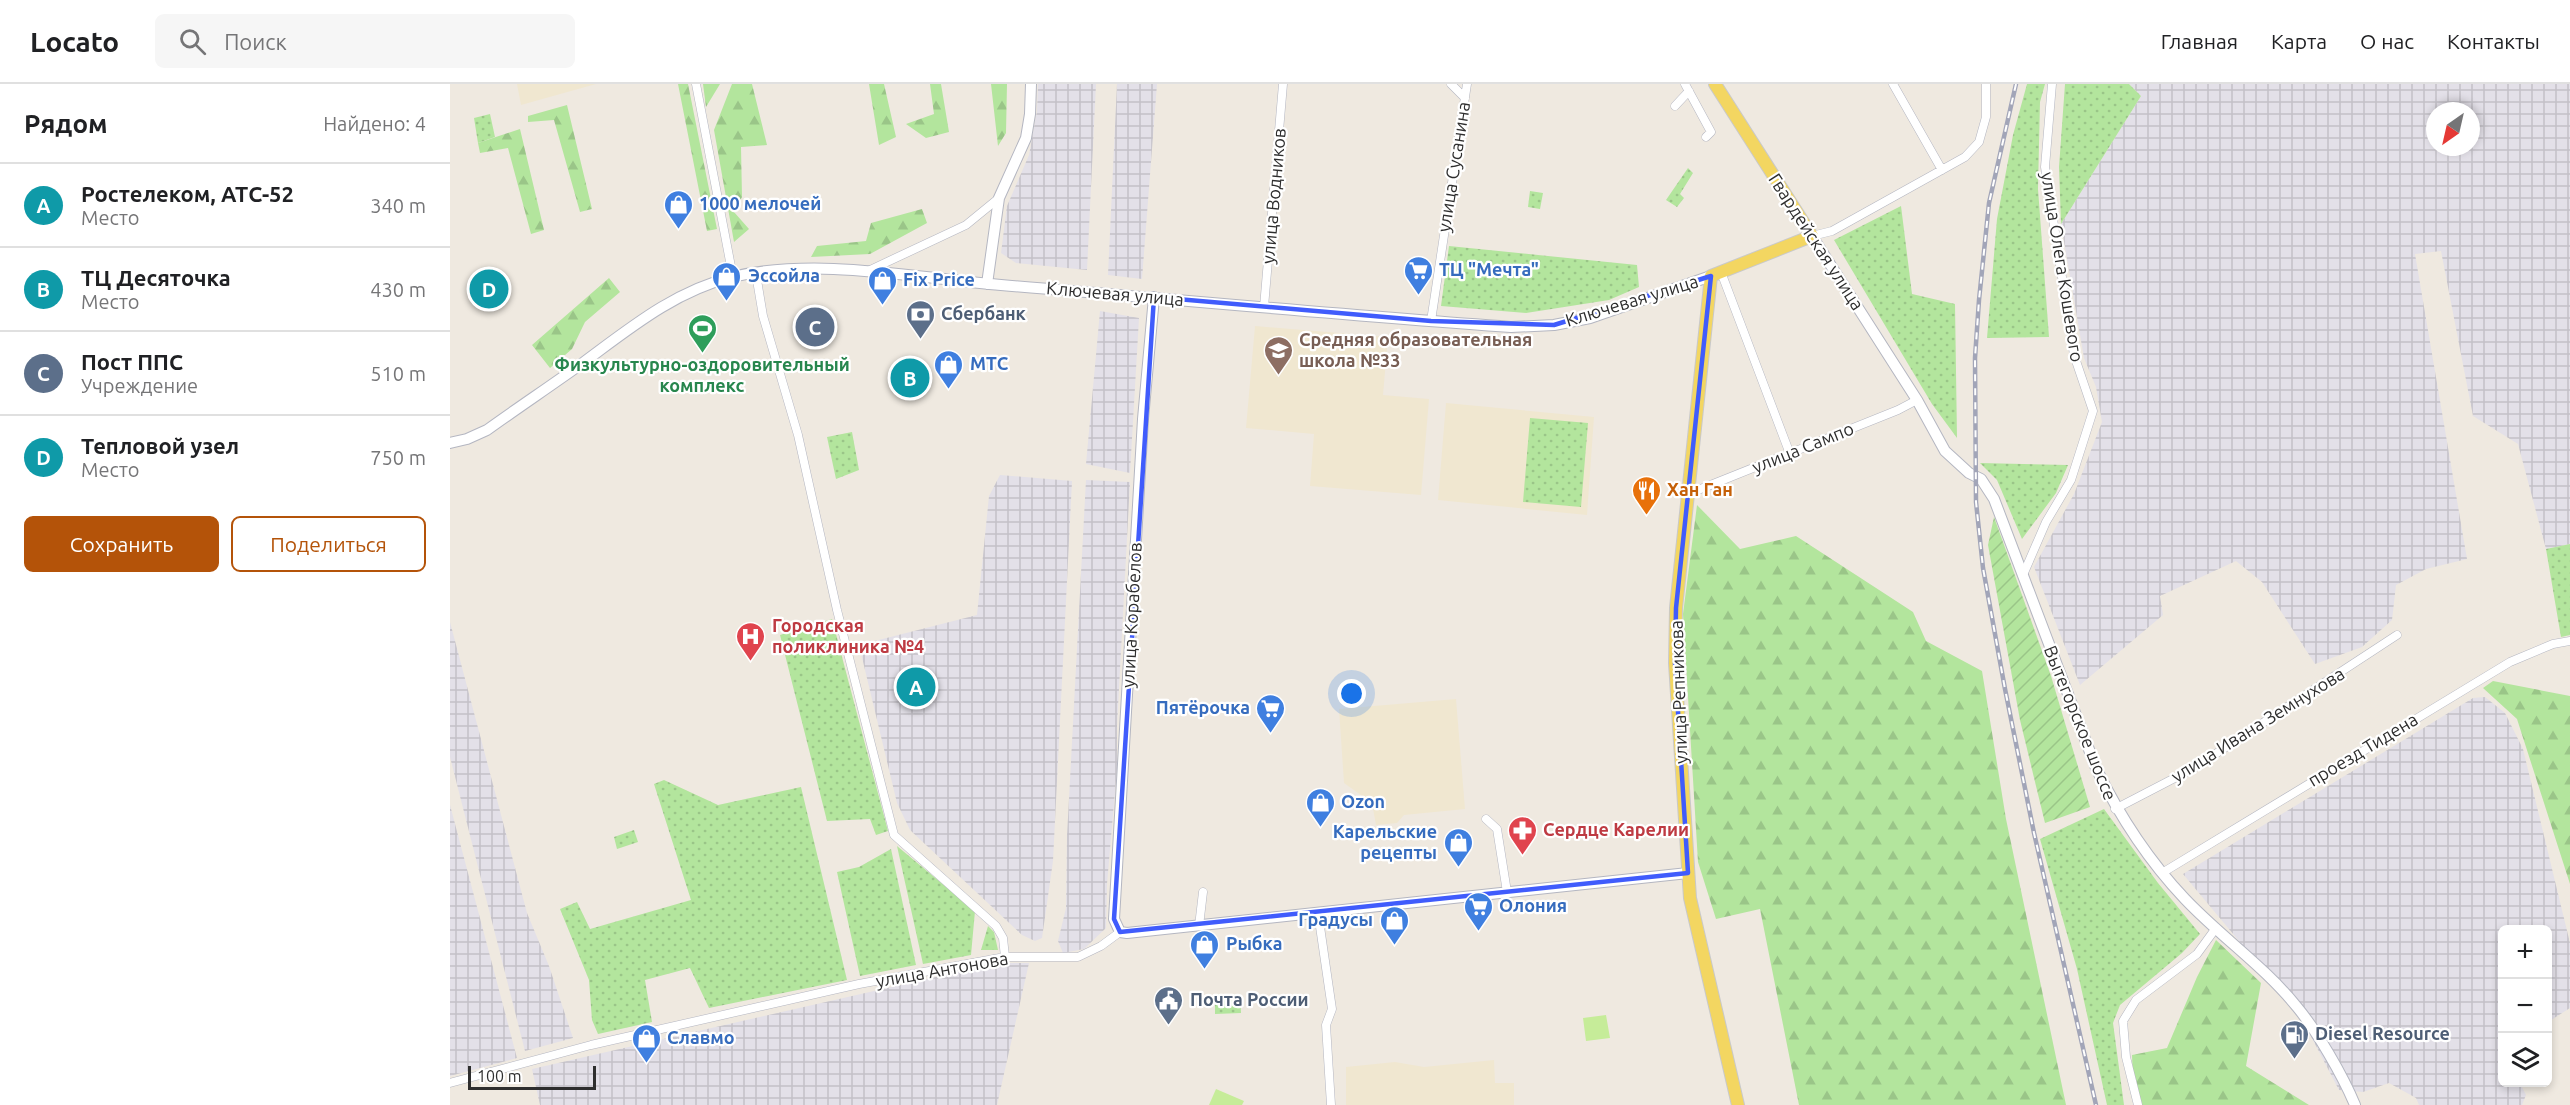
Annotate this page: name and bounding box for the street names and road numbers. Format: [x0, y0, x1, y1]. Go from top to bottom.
street label: улица Сусанина [1433, 100, 1473, 233]
street label: улица Водников [1257, 127, 1289, 265]
street label: Гвардейская улица [1765, 170, 1868, 313]
street label: улица Олега Кошевого [2038, 170, 2088, 363]
street label: Ключевая улица [1563, 270, 1701, 330]
street label: Ключевая улица [1046, 277, 1185, 309]
street label: улица Сампо [1749, 418, 1856, 477]
street label: улица Корабелов [1117, 542, 1145, 688]
street label: улица Репникова [1665, 620, 1691, 764]
street label: Вытегорское шоссе [2041, 643, 2121, 803]
street label: улица Ивана Земнухова [2167, 663, 2348, 786]
street label: проезд Тидена [2304, 708, 2421, 790]
street label: улица Антонова [874, 948, 1010, 991]

